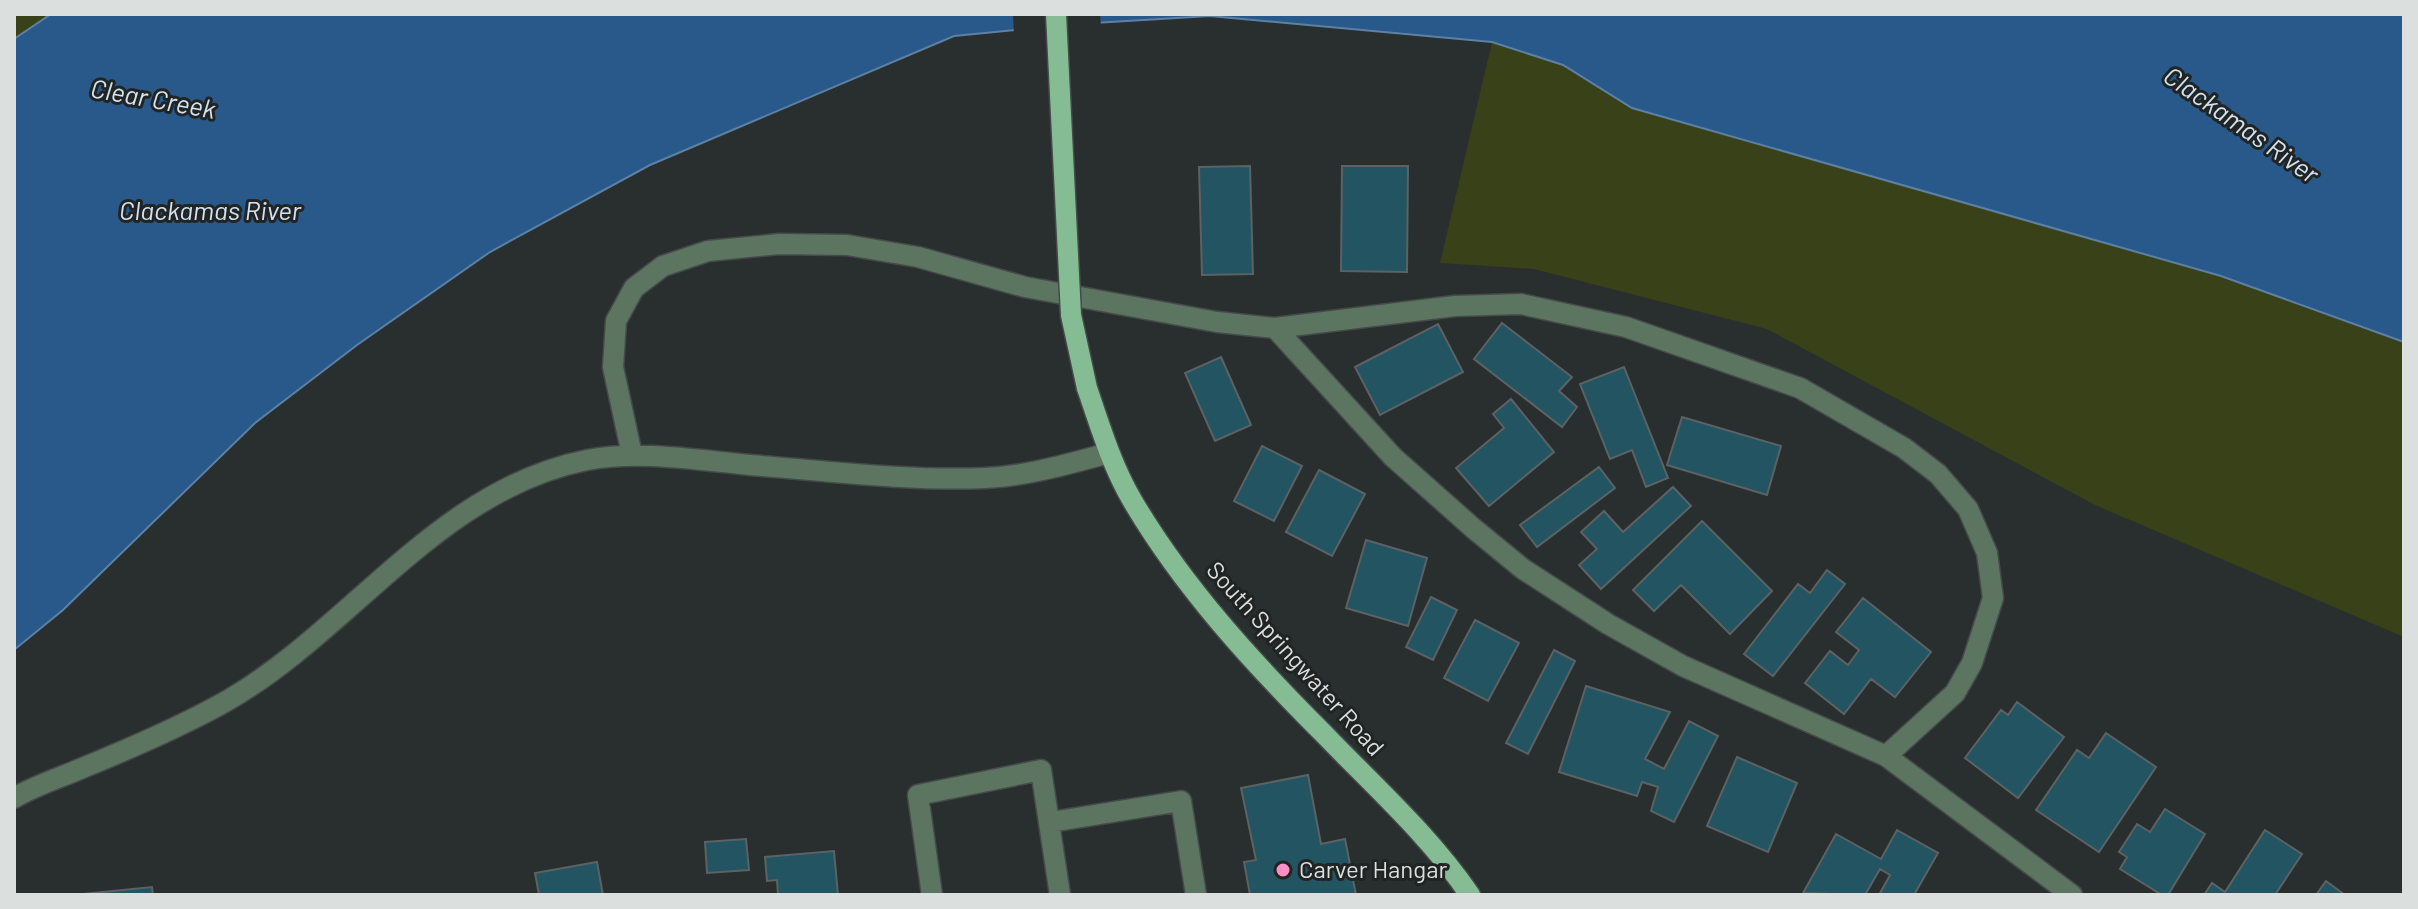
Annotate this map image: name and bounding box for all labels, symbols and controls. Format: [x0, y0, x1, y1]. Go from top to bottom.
water label: Clackamas River [2158, 59, 2326, 189]
water label: Clear Creek [88, 71, 219, 124]
water label: Clackamas River [119, 194, 302, 225]
street label: South Springwater Road [1201, 555, 1391, 761]
place label: Carver Hangar [1299, 854, 1447, 883]
marker: Carver Hangar [1274, 861, 1292, 879]

